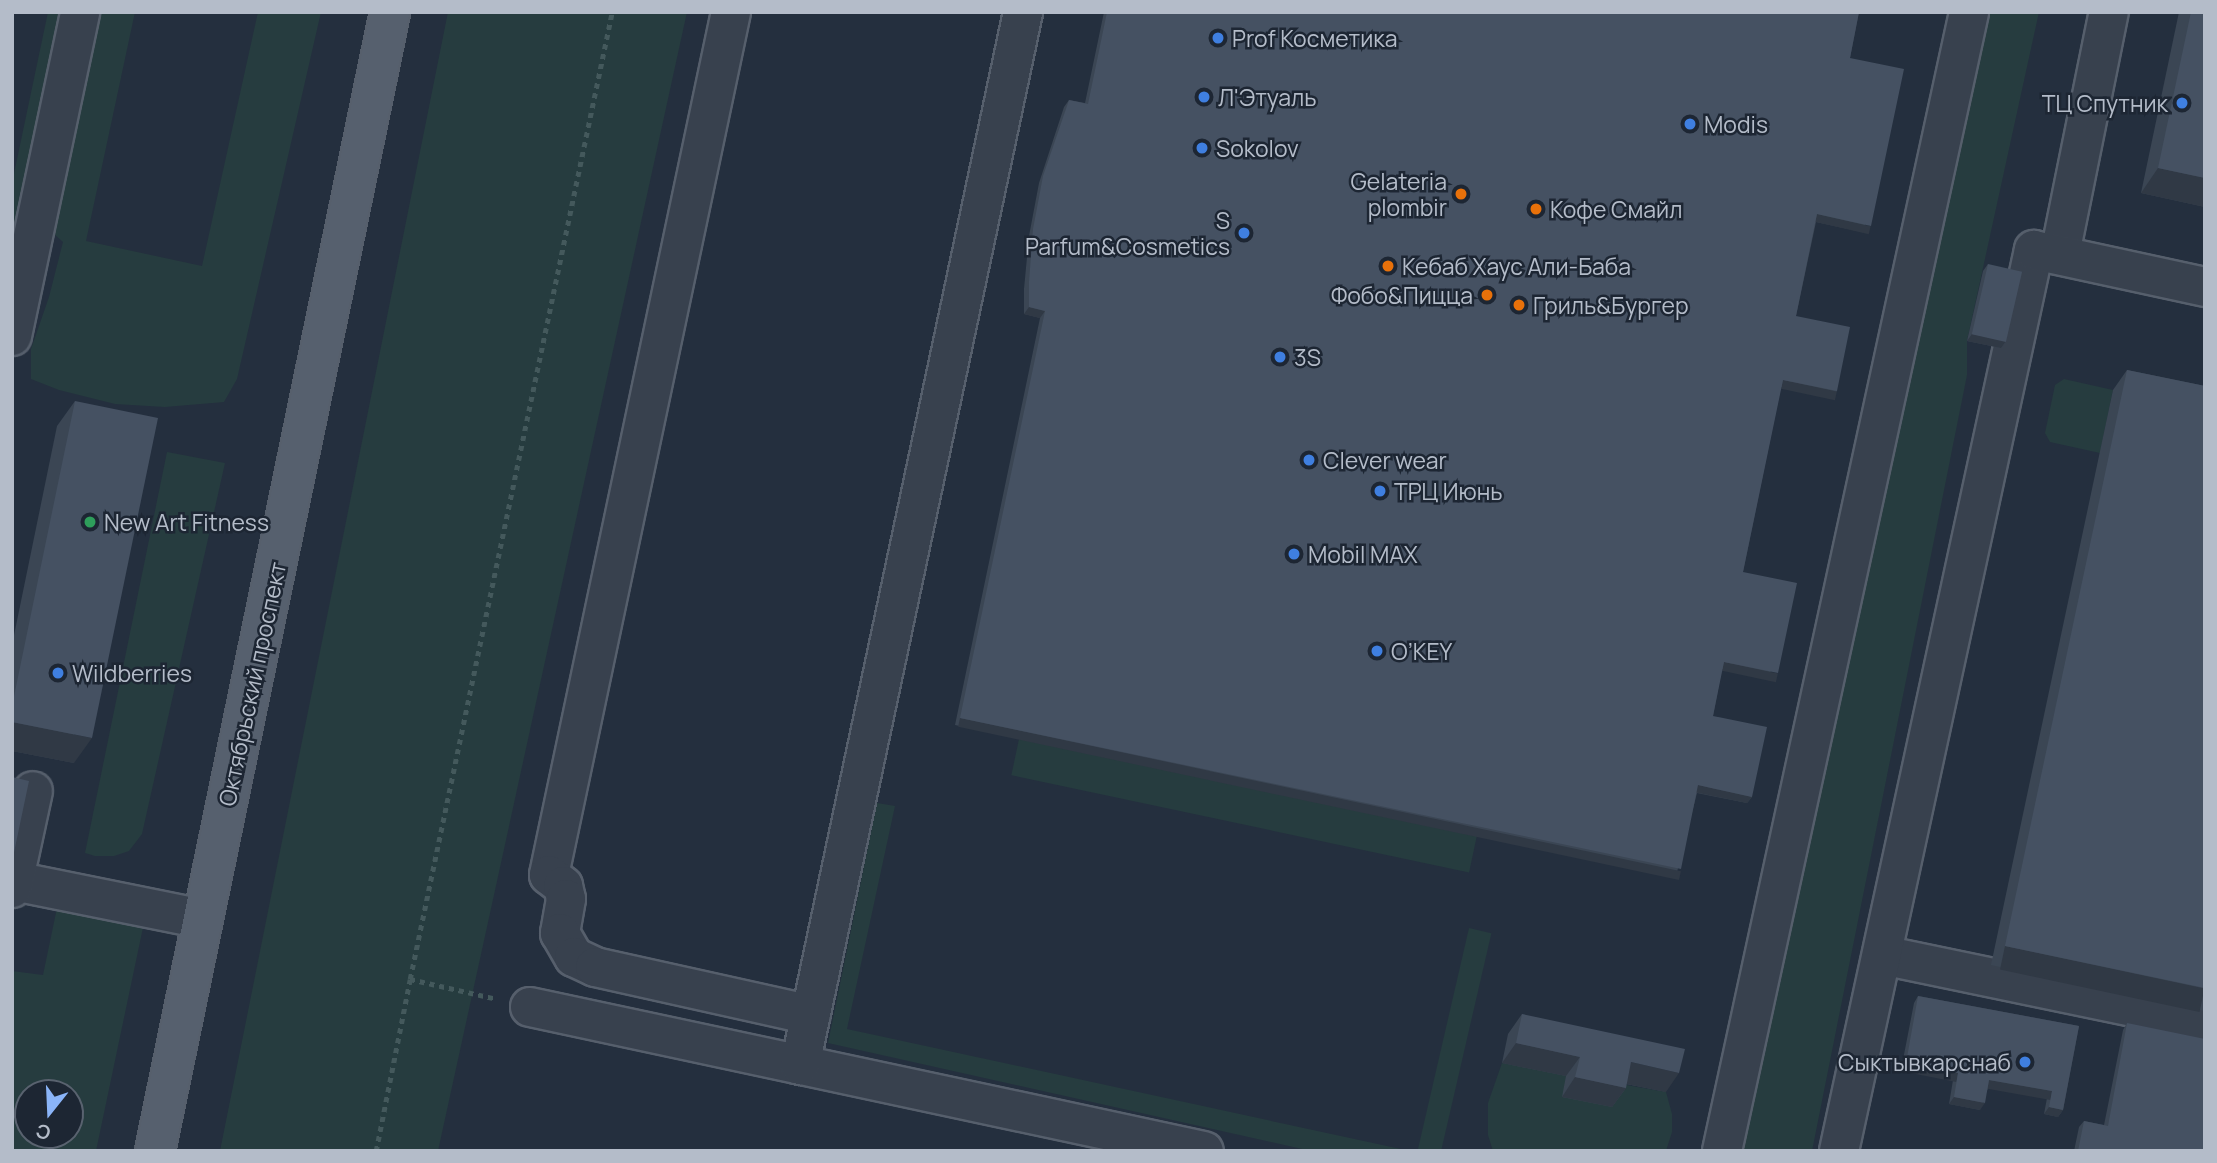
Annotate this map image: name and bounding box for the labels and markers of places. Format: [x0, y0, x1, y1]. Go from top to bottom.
place label: Prof Косметика [1232, 24, 1397, 52]
marker: Prof Косметика [1210, 30, 1226, 46]
place label: Л'Этуаль [1218, 83, 1317, 111]
marker: Л'Этуаль [1196, 89, 1212, 105]
place label: ТЦ Спутник [2042, 89, 2168, 117]
marker: ТЦ Спутник [2174, 95, 2190, 111]
place label: Modis [1704, 110, 1768, 138]
marker: Modis [1682, 116, 1698, 132]
place label: Sokolov [1216, 134, 1299, 162]
marker: Sokolov [1194, 140, 1210, 156]
place label: Gelateria plombir [1351, 167, 1447, 221]
marker: Gelateria plombir [1453, 186, 1469, 202]
place label: Кофе Смайл [1550, 195, 1682, 223]
marker: Кофе Смайл [1528, 201, 1544, 217]
place label: S Parfum&Cosmetics [1025, 206, 1230, 260]
marker: S Parfum&Cosmetics [1236, 225, 1252, 241]
place label: Кебаб Хаус Али-Баба [1402, 252, 1631, 280]
marker: Кебаб Хаус Али-Баба [1380, 258, 1396, 274]
place label: Фобо&Пицца [1331, 281, 1473, 309]
marker: Фобо&Пицца [1479, 287, 1495, 303]
place label: Гриль&Бургер [1533, 291, 1689, 319]
marker: Гриль&Бургер [1511, 297, 1527, 313]
place label: 3S [1294, 343, 1321, 371]
marker: 3S [1272, 349, 1288, 365]
place label: Clever wear [1323, 446, 1447, 474]
marker: Clever wear [1301, 452, 1317, 468]
place label: ТРЦ Июнь [1394, 477, 1503, 505]
marker: ТРЦ Июнь [1372, 483, 1388, 499]
place label: New Art Fitness [104, 508, 269, 536]
marker: New Art Fitness [82, 514, 98, 530]
place label: Mobil MAX [1308, 540, 1418, 568]
marker: Mobil MAX [1286, 546, 1302, 562]
place label: O’KEY [1391, 637, 1452, 665]
marker: O’KEY [1369, 643, 1385, 659]
place label: Wildberries [72, 659, 192, 687]
marker: Wildberries [50, 665, 66, 681]
place label: Сыктывкарснаб [1838, 1048, 2011, 1076]
marker: Сыктывкарснаб [2017, 1054, 2033, 1070]

